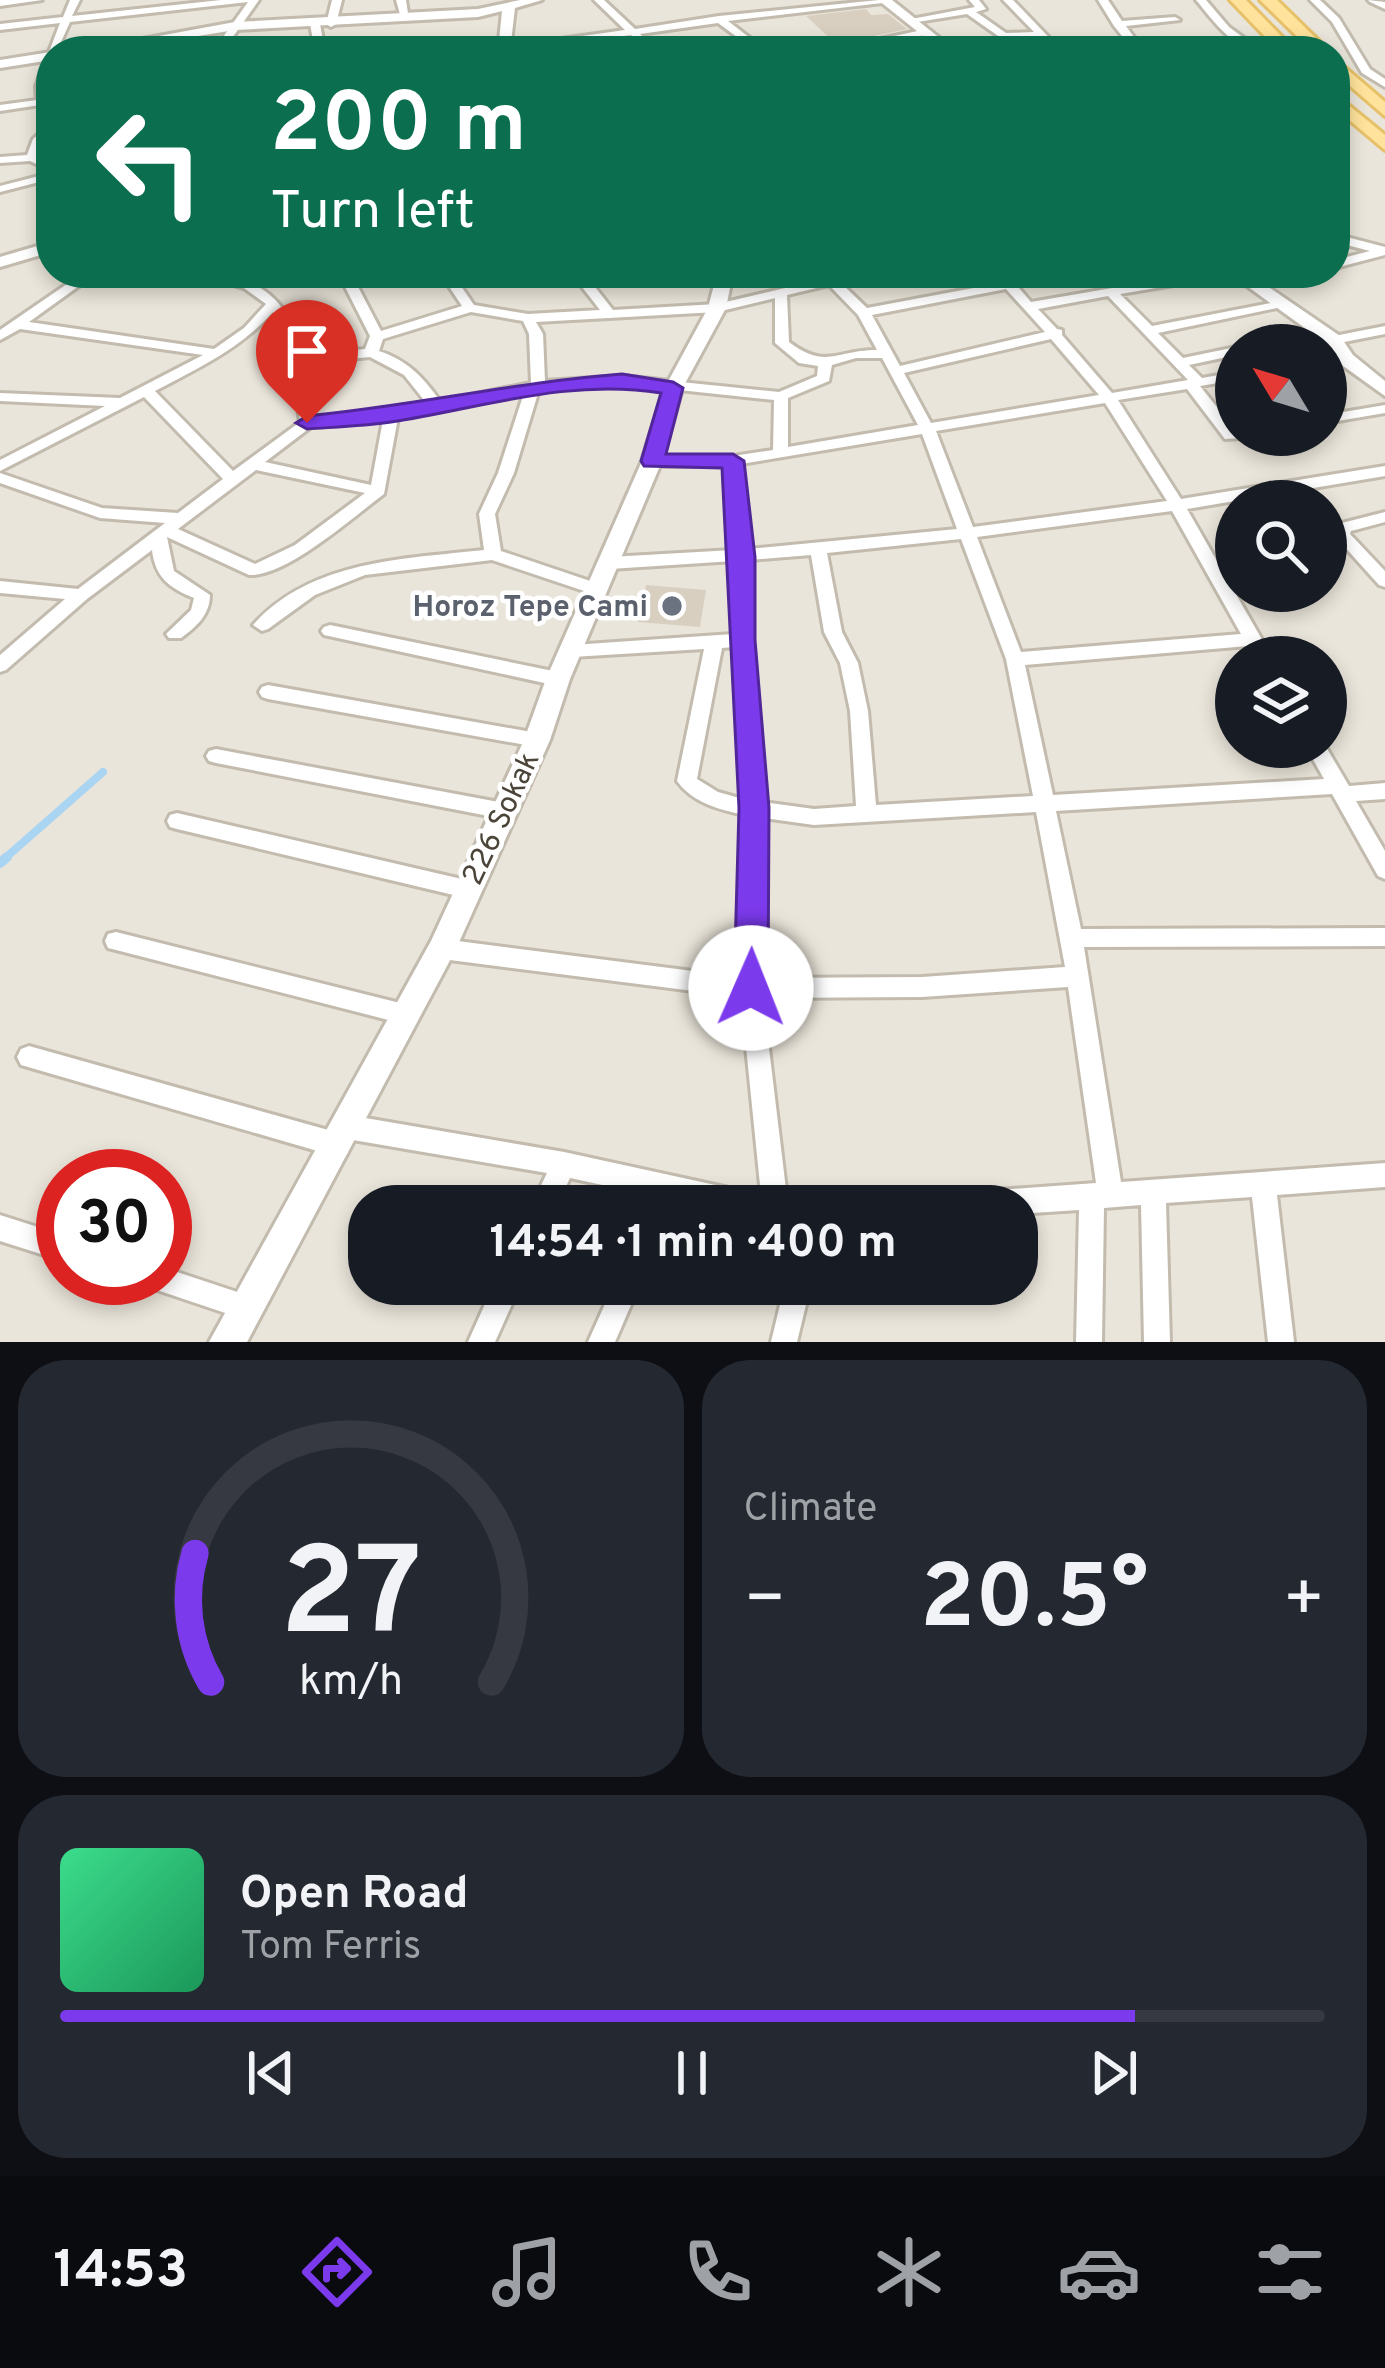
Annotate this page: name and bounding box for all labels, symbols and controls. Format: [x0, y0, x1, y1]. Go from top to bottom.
text: 200 m [270, 75, 527, 181]
icon: left [72, 84, 228, 240]
text: Turn left [270, 179, 475, 248]
pin [256, 300, 358, 423]
icon: arrive [274, 318, 340, 384]
north arrow [1215, 324, 1347, 456]
map controls [1215, 324, 1347, 768]
button: search [1215, 480, 1347, 612]
place label: Horoz Tepe Cami [413, 590, 648, 627]
marker: Horoz Tepe Cami [659, 593, 685, 619]
button: layers [1215, 636, 1347, 768]
street label: 226 Sokak [455, 747, 549, 892]
position arrow [688, 925, 814, 1051]
speed limit sign: 30 [36, 1149, 192, 1305]
text: 14:54 · 1 min · 400 m [489, 1216, 897, 1273]
text: Climate [744, 1486, 877, 1535]
text: 27 [280, 1521, 422, 1679]
text: 20.5° [920, 1546, 1149, 1659]
text: − [744, 1561, 786, 1644]
text: + [1282, 1561, 1325, 1644]
text: km/h [299, 1655, 403, 1709]
text: Open Road [240, 1867, 468, 1924]
text: Tom Ferris [240, 1924, 421, 1973]
icon: previous [238, 2040, 304, 2106]
icon: pause [659, 2040, 725, 2106]
icon: next [1081, 2040, 1147, 2106]
icon: directions [295, 2230, 379, 2314]
icon: music [485, 2230, 569, 2314]
icon: phone [676, 2230, 760, 2314]
icon: climate [867, 2230, 951, 2314]
icon: car [1057, 2230, 1141, 2314]
icon: filters [1248, 2230, 1332, 2314]
text: 14:53 [53, 2238, 188, 2307]

